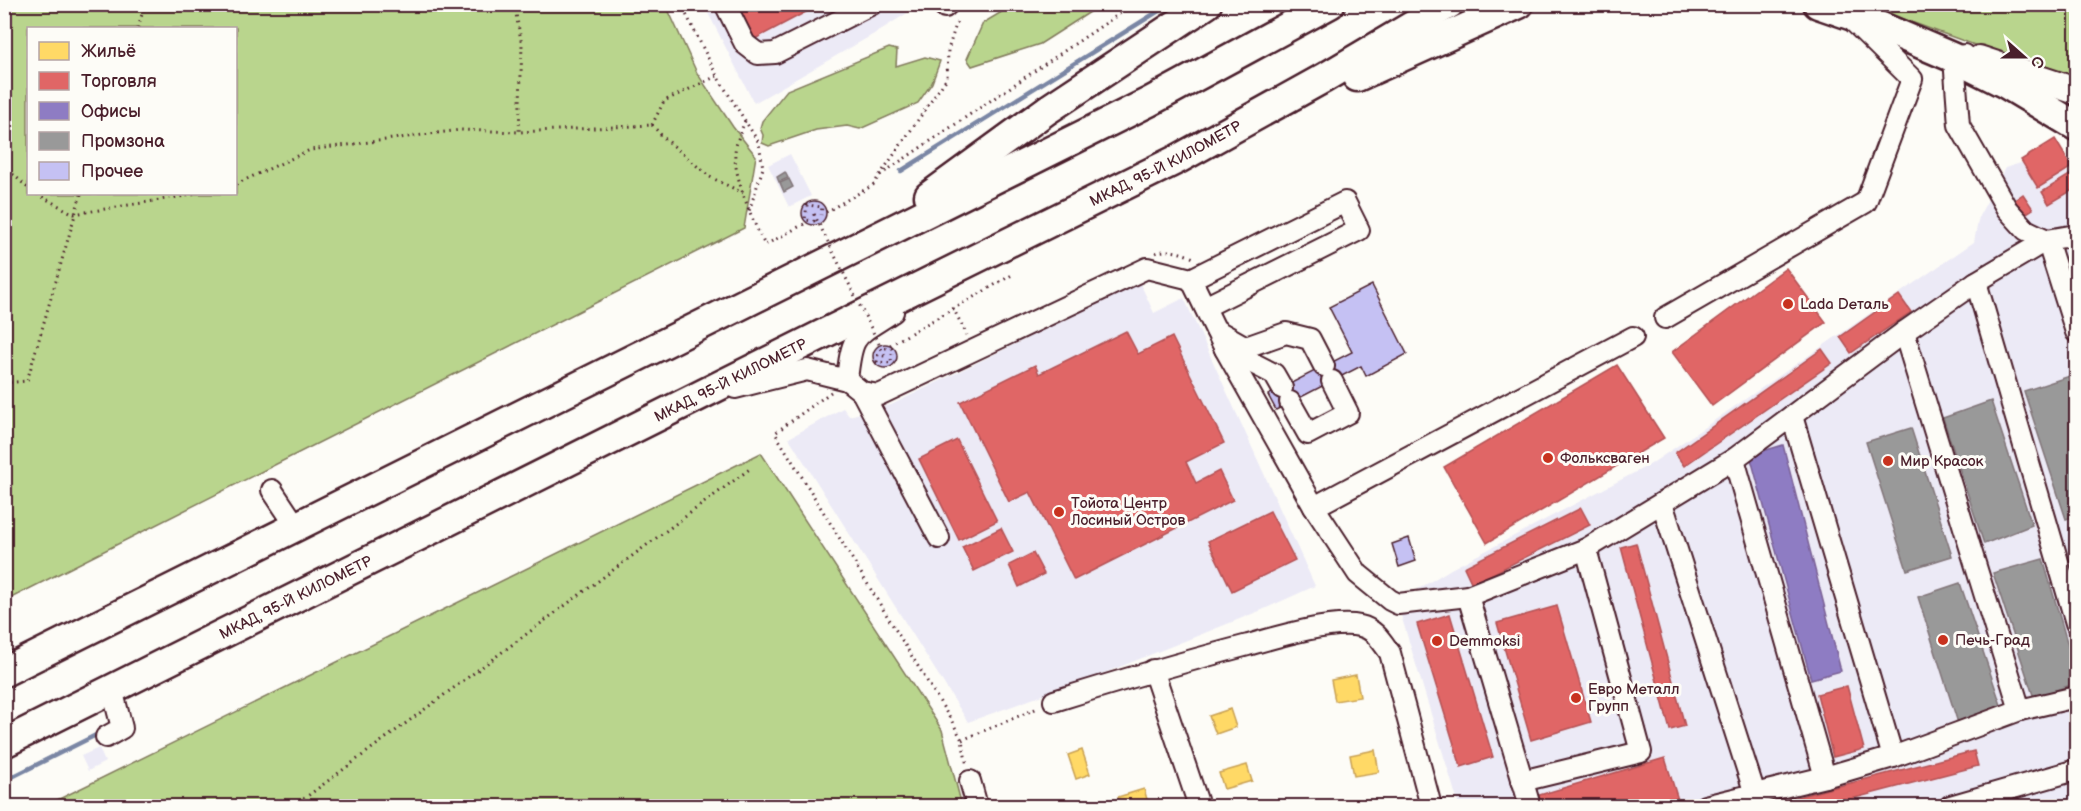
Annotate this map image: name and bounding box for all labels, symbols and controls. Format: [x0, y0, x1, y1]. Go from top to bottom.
legend [27, 27, 237, 195]
north arrow [1994, 27, 2054, 87]
text: Жильё [81, 41, 136, 62]
text: С [2026, 53, 2047, 70]
text: Торговля [81, 71, 157, 92]
text: Офисы [81, 101, 141, 122]
street label: МКАД, 95-Й КИЛОМЕТР [1086, 116, 1245, 211]
text: Промзона [81, 131, 165, 152]
text: Прочее [81, 161, 143, 182]
place label: Lada Dеталь [1800, 295, 1889, 314]
marker: Lada Dеталь [1781, 297, 1795, 311]
street label: МКАД, 95-Й КИЛОМЕТР [651, 334, 810, 426]
place label: Фольксваген [1560, 449, 1650, 468]
marker: Фольксваген [1541, 451, 1555, 465]
place label: Мир Красок [1900, 452, 1984, 471]
marker: Мир Красок [1881, 454, 1895, 468]
place label: Тойота Центр Лосиный Остров [1070, 494, 1185, 530]
marker: Тойота Центр Лосиный Остров [1052, 505, 1066, 519]
street label: МКАД, 95-Й КИЛОМЕТР [216, 551, 376, 643]
place label: Печь-Град [1955, 631, 2030, 650]
place label: Demmoksi [1449, 632, 1520, 651]
marker: Печь-Град [1936, 633, 1950, 647]
marker: Demmoksi [1430, 634, 1444, 648]
place label: Евро Металл Групп [1588, 680, 1679, 716]
marker: Евро Металл Групп [1569, 691, 1583, 705]

